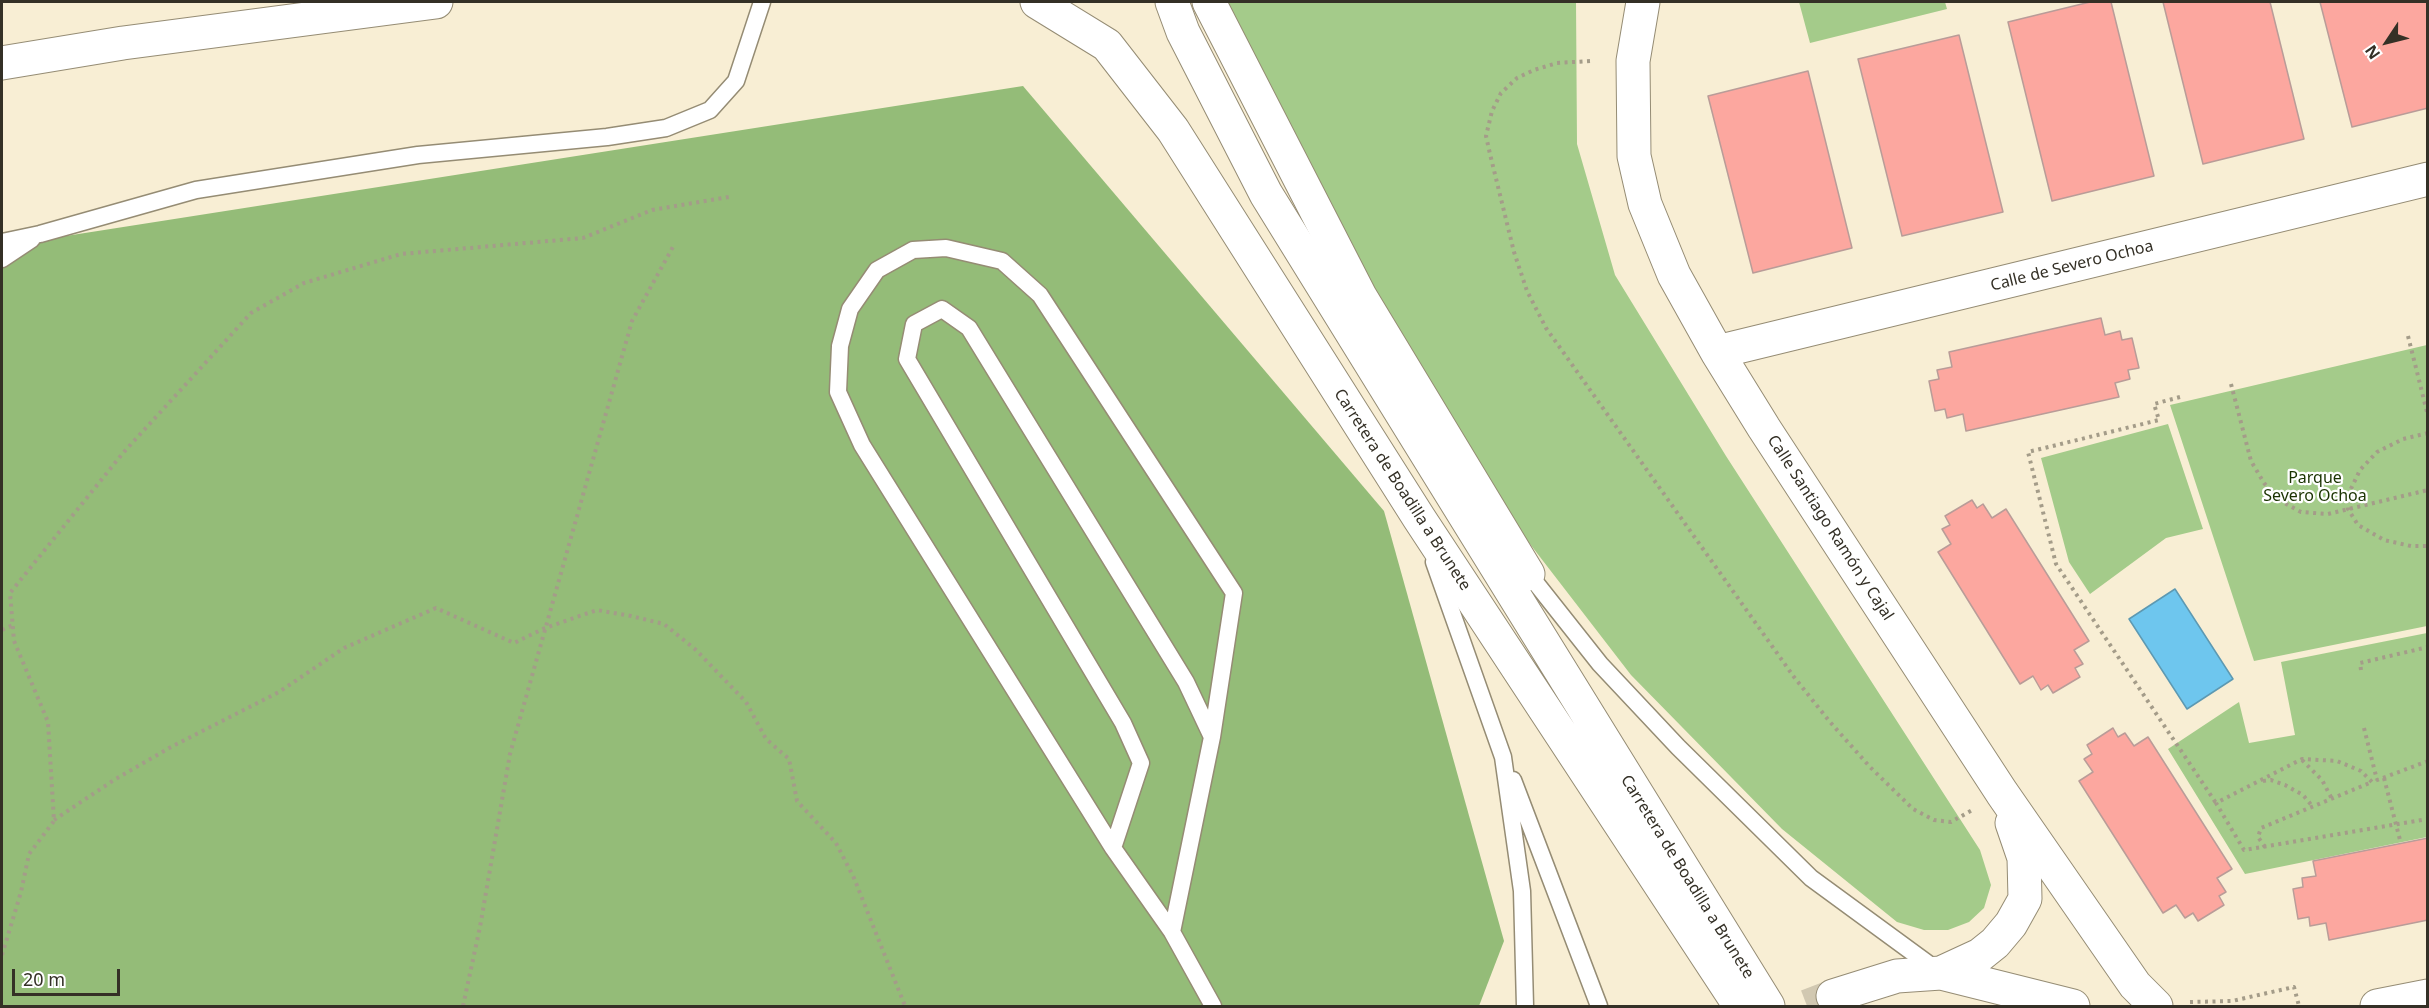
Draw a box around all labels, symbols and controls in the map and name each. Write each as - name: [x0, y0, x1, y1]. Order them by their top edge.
- north arrow: [2357, 12, 2417, 72]
- text: N: [2360, 41, 2385, 64]
- street label: Calle de Severo Ochoa: [1989, 236, 2155, 296]
- street label: Carretera de Boadilla a Brunete: [1330, 386, 1474, 594]
- street label: Calle Santiago Ramón y Cajal: [1763, 432, 1897, 624]
- park label: Parque Severo Ochoa: [2263, 468, 2367, 506]
- street label: Carretera de Boadilla a Brunete: [1616, 772, 1758, 982]
- scale bar: [15, 957, 123, 995]
- text: 20 m: [23, 967, 65, 991]

